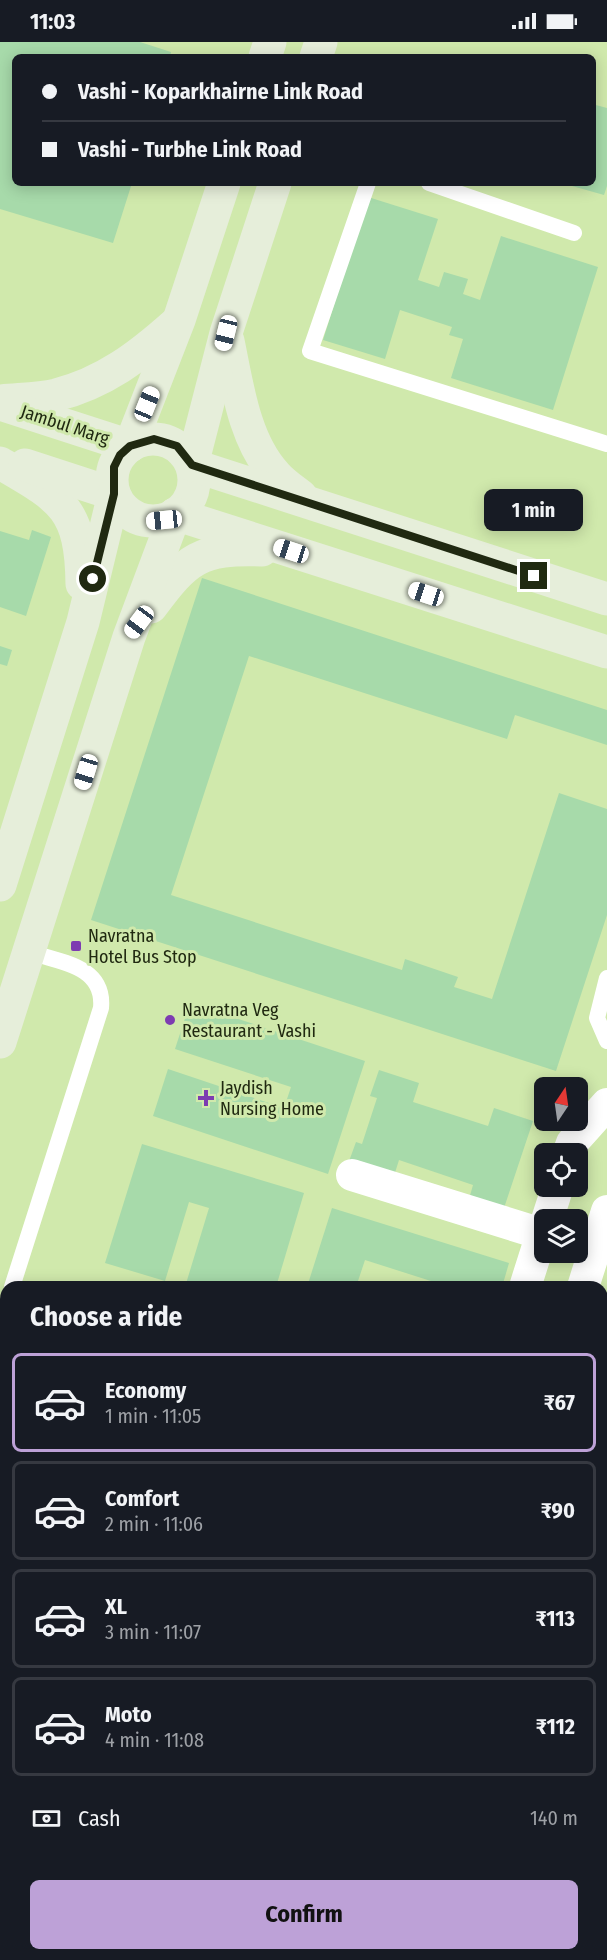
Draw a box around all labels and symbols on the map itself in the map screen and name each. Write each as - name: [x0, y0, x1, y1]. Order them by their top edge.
- car: [213, 313, 239, 353]
- car: [132, 384, 162, 424]
- street label: Jambul Marg: [18, 400, 112, 450]
- callout: 1 min: [484, 489, 584, 531]
- car: [145, 509, 183, 531]
- car: [271, 537, 311, 565]
- route end: [520, 562, 547, 589]
- route start: [79, 565, 106, 592]
- car: [406, 580, 446, 608]
- car: [121, 602, 157, 642]
- car: [72, 752, 100, 792]
- place label: Navratna Hotel Bus Stop: [88, 925, 197, 968]
- marker: Navratna Hotel Bus Stop: [69, 939, 83, 953]
- place label: Navratna Veg Restaurant - Vashi: [182, 999, 316, 1042]
- marker: Navratna Veg Restaurant - Vashi: [163, 1013, 177, 1027]
- place label: Jaydish Nursing Home: [220, 1077, 324, 1120]
- north arrow: [534, 1077, 588, 1131]
- marker: Jaydish Nursing Home: [197, 1089, 215, 1107]

